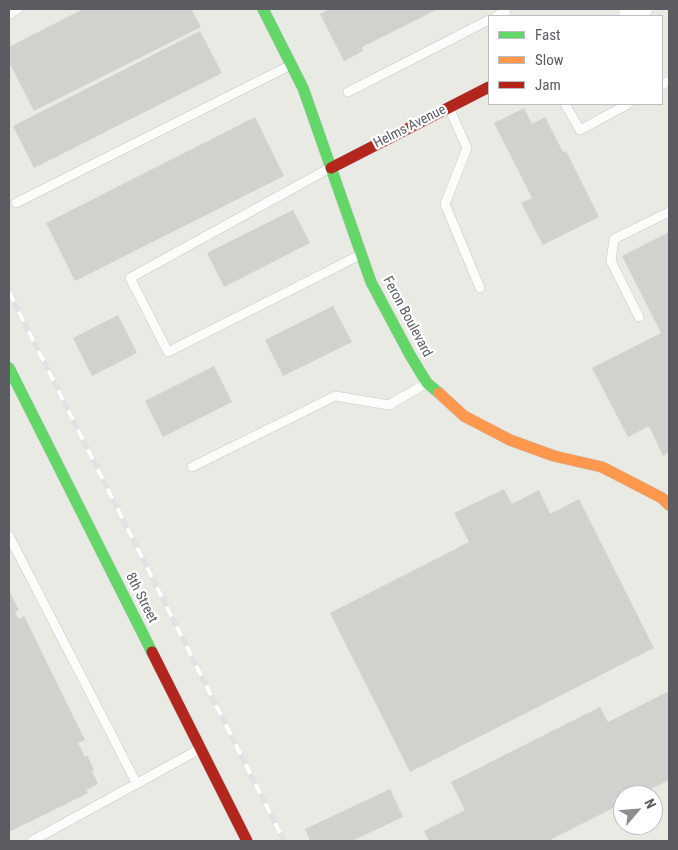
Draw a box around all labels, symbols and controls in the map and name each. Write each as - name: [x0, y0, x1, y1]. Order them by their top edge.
- legend: [488, 15, 663, 105]
- text: Fast: [535, 26, 560, 44]
- text: Slow: [535, 51, 564, 69]
- text: Jam: [535, 76, 561, 94]
- street label: Helms Avenue: [371, 102, 449, 152]
- street label: Feron Boulevard: [379, 274, 435, 360]
- street label: 8th Street: [121, 570, 161, 626]
- north arrow: [613, 785, 663, 835]
- text: N: [641, 796, 660, 811]

